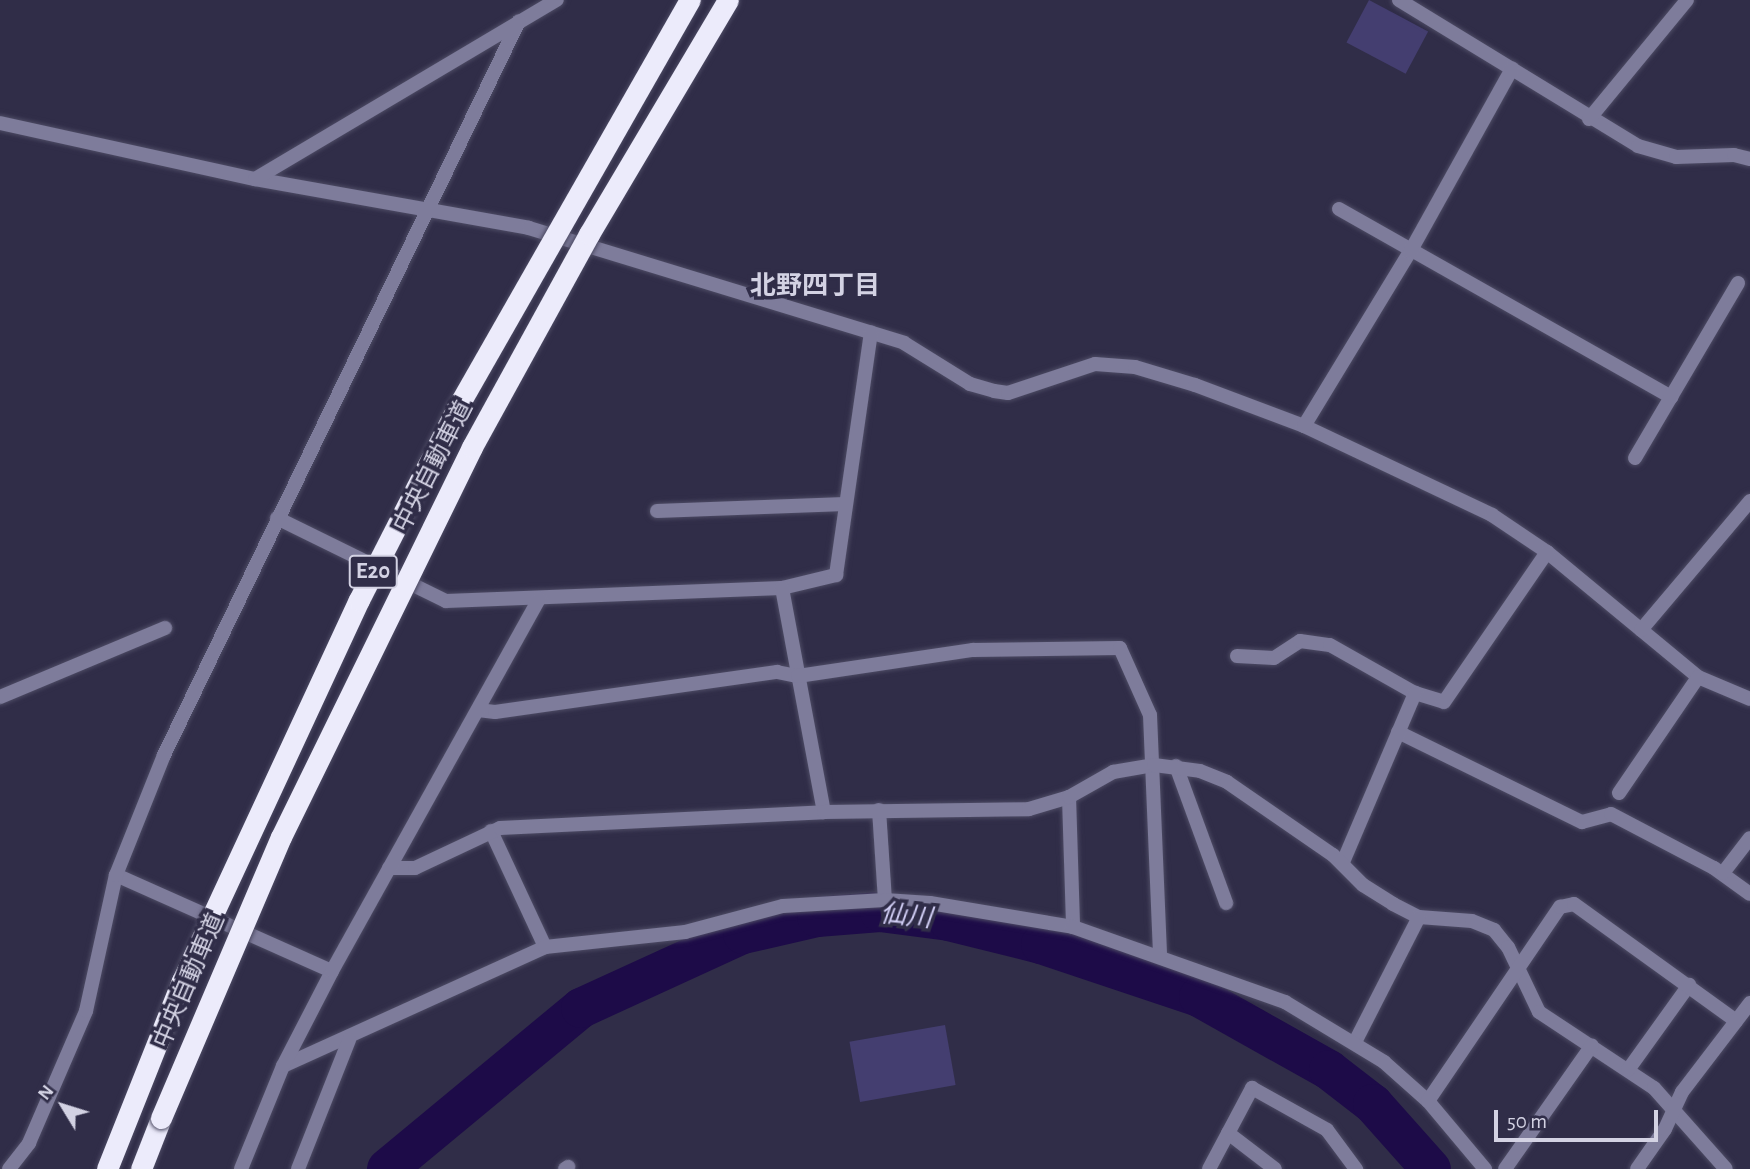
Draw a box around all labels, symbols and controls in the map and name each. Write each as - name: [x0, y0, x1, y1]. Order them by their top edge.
- district label: 北野四丁目: [750, 271, 880, 303]
- street label: 中央自動車道: [388, 396, 480, 538]
- road number: E20: [348, 552, 398, 592]
- water label: 仙川: [879, 899, 933, 935]
- street label: 中央自動車道: [149, 909, 231, 1053]
- north arrow: [28, 1071, 98, 1141]
- text: N: [35, 1082, 58, 1104]
- scale bar: [1498, 1096, 1662, 1140]
- text: 50 m: [1507, 1111, 1547, 1132]

